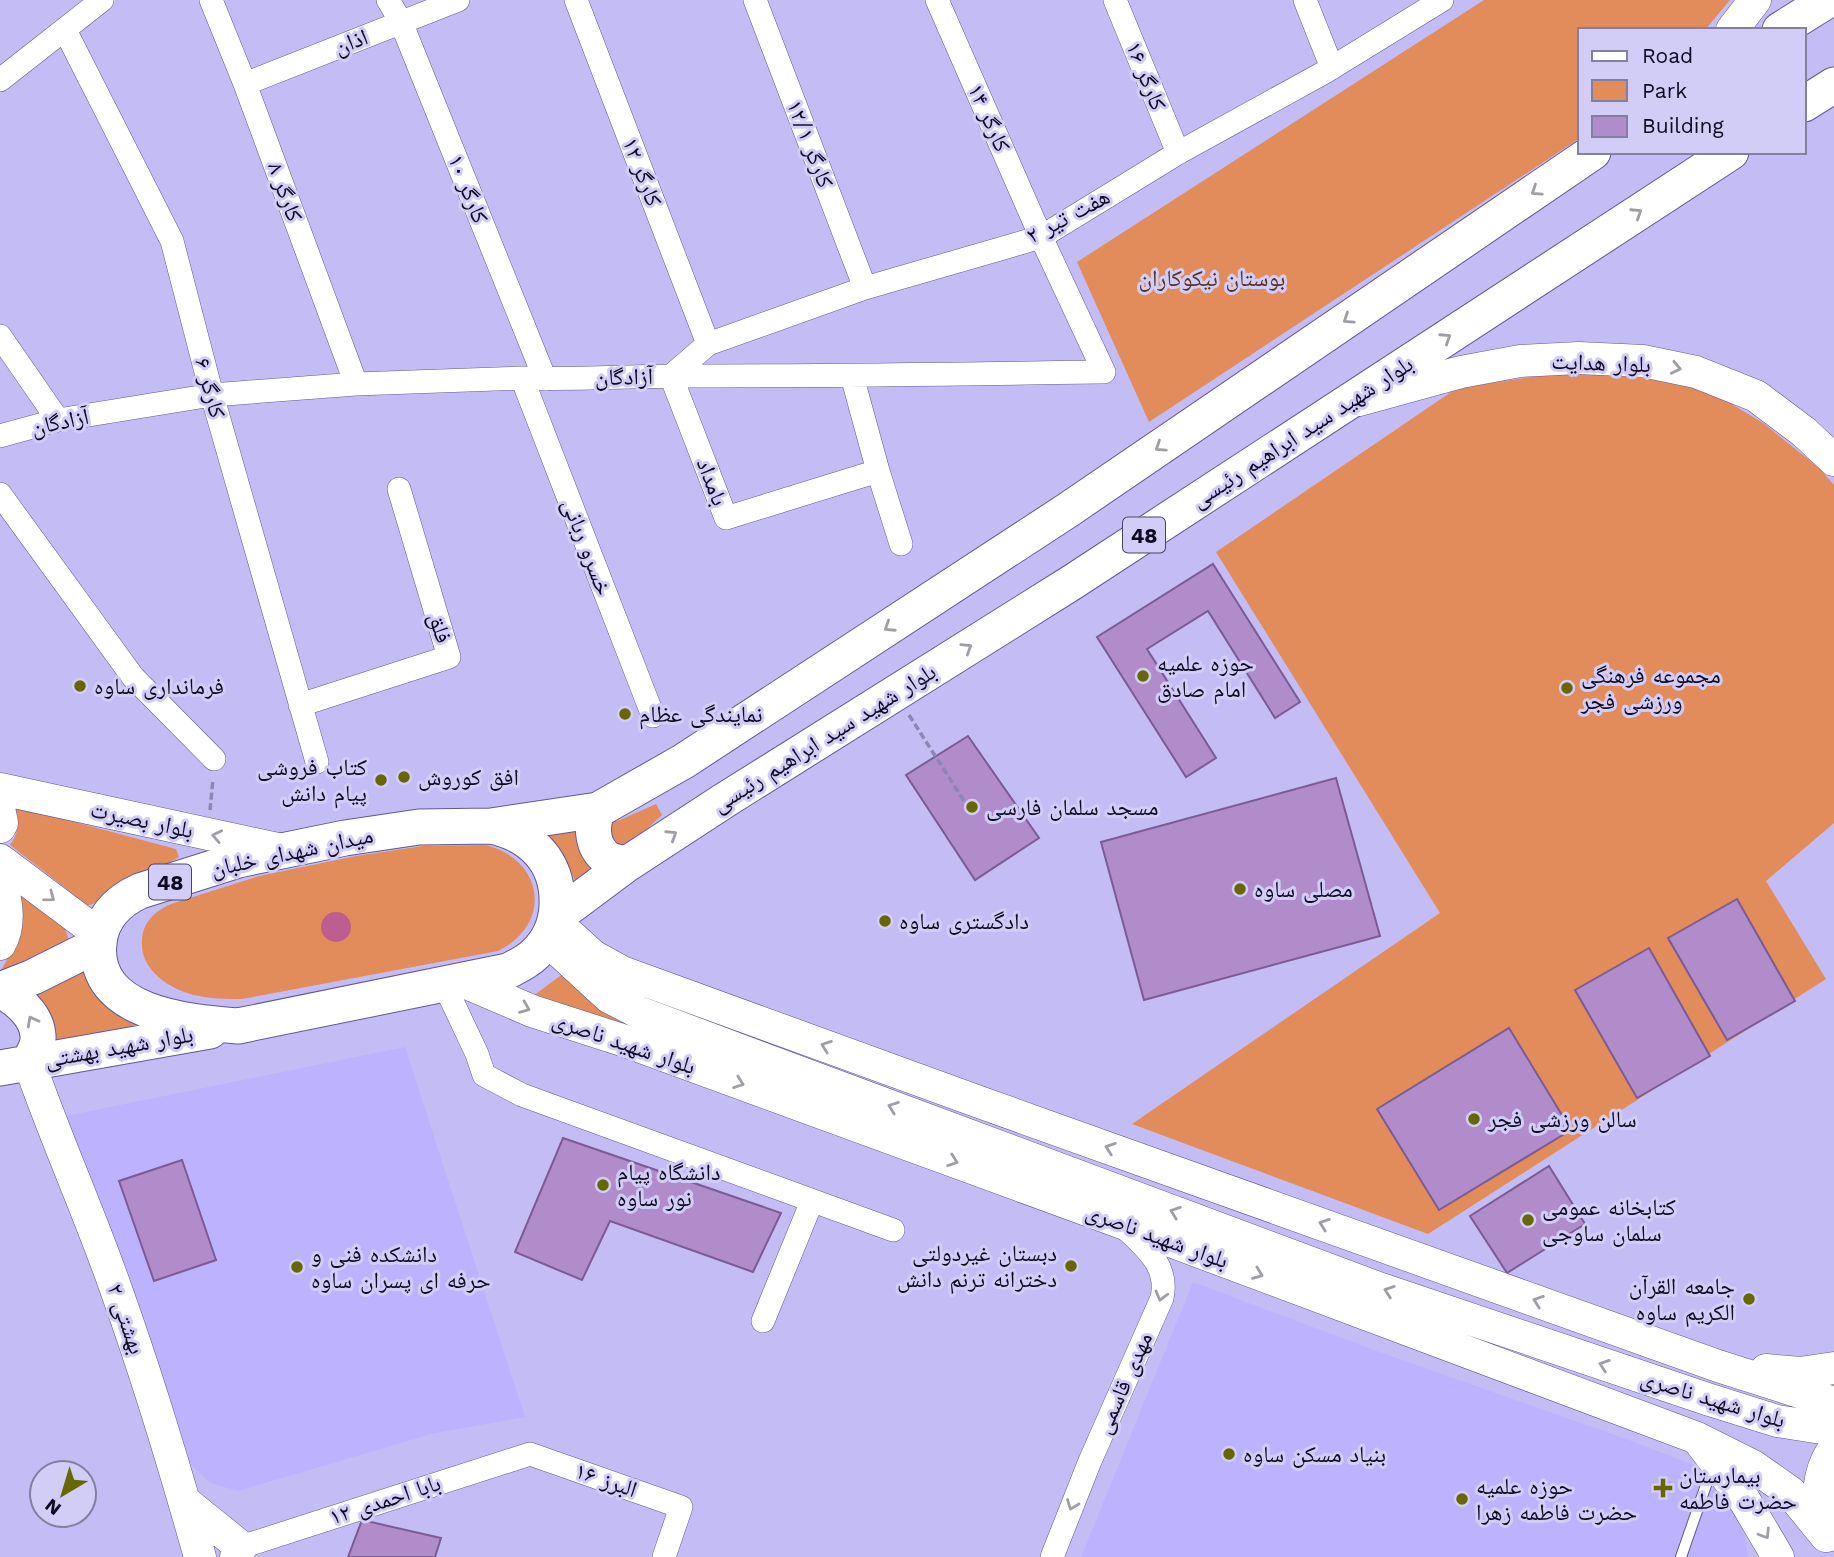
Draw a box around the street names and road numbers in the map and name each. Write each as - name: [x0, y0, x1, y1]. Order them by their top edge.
- street label: اذان: [330, 23, 372, 61]
- street label: کارگر ۱۶: [1120, 38, 1172, 115]
- street label: کارگر ۱۴: [962, 80, 1016, 157]
- street label: کارگر ۱۲/۱: [781, 96, 839, 192]
- street label: کارگر ۱۲: [617, 134, 668, 211]
- street label: کارگر ۱۰: [442, 151, 494, 228]
- street label: کارگر ۸: [262, 159, 308, 226]
- street label: هفت تیر ۲: [1022, 183, 1114, 249]
- street label: بلوار هدایت: [1551, 348, 1651, 378]
- street label: بلوار شهید سید ابراهیم رئیسی: [1186, 350, 1419, 516]
- street label: کارگر ۶: [189, 355, 231, 422]
- street label: آزادگان: [595, 363, 654, 391]
- street label: آزادگان: [29, 403, 92, 441]
- street label: بامداد: [691, 455, 733, 509]
- street label: خسرو ربانی: [556, 495, 618, 599]
- road number: 48: [1123, 518, 1165, 552]
- street label: فلق: [423, 610, 457, 646]
- street label: بلوار شهید سید ابراهیم رئیسی: [707, 658, 942, 820]
- street label: بلوار بصیرت: [88, 796, 196, 844]
- street label: میدان شهدای خلبان: [208, 822, 376, 882]
- road number: 48: [149, 864, 191, 900]
- street label: بلوار شهید ناصری: [549, 1006, 699, 1080]
- street label: بلوار شهید بهشتی: [43, 1021, 195, 1073]
- street label: بلوار شهید ناصری: [1082, 1198, 1232, 1274]
- street label: بهشتی ۲: [101, 1280, 151, 1358]
- street label: مهدی قاسمی: [1090, 1328, 1158, 1438]
- street label: بلوار شهید ناصری: [1638, 1364, 1788, 1434]
- street label: البرز ۱۶: [571, 1457, 641, 1503]
- street label: بابا احمدی ۱۲: [326, 1469, 444, 1531]

